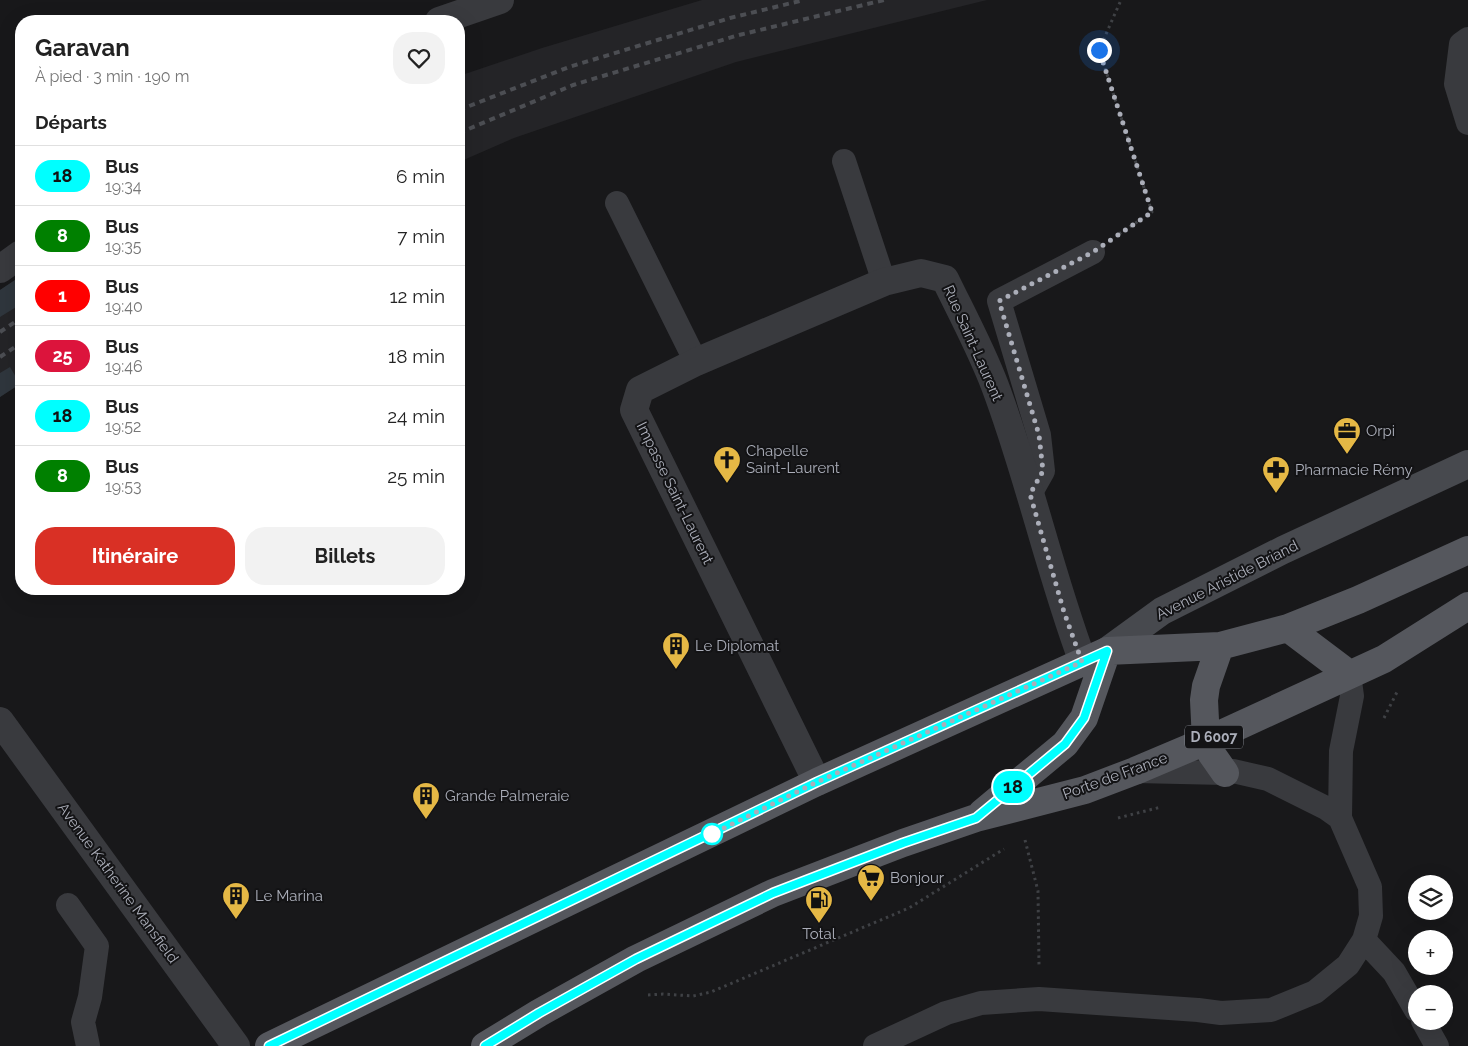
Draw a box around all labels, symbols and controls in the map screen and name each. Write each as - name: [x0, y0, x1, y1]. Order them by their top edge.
- button: heart: [393, 32, 445, 84]
- text: Garavan: [35, 33, 130, 62]
- your location: [1087, 38, 1112, 63]
- text: À pied · 3 min · 190 m: [35, 67, 189, 86]
- text: Départs: [35, 111, 107, 133]
- text: Bus: [105, 155, 139, 177]
- text: 18: [53, 165, 72, 186]
- text: 6 min: [396, 165, 445, 187]
- text: 19:34: [105, 177, 142, 196]
- text: Bus: [105, 215, 139, 237]
- text: 8: [57, 225, 68, 246]
- text: 7 min: [397, 225, 445, 247]
- text: 19:35: [105, 237, 142, 256]
- text: Bus: [105, 275, 139, 297]
- street label: Rue Saint-Laurent: [939, 282, 1007, 404]
- text: 1: [58, 285, 67, 306]
- text: 12 min: [389, 285, 445, 307]
- text: 19:40: [105, 297, 143, 316]
- text: Bus: [105, 335, 139, 357]
- text: 25: [52, 345, 73, 366]
- text: 18 min: [388, 345, 445, 367]
- text: 19:46: [105, 357, 143, 376]
- text: Bus: [105, 395, 139, 417]
- text: 18: [53, 405, 72, 426]
- text: 24 min: [387, 405, 445, 427]
- office icon: Orpi: [1332, 416, 1362, 455]
- text: 19:52: [105, 417, 141, 436]
- street label: Impasse Saint-Laurent: [633, 419, 717, 567]
- place label: Orpi: [1366, 422, 1395, 440]
- place label: Chapelle Saint-Laurent: [746, 442, 840, 477]
- church icon: Chapelle Saint-Laurent: [712, 445, 742, 484]
- text: Bus: [105, 455, 139, 477]
- pharmacy icon: Pharmacie Rémy: [1261, 455, 1291, 494]
- place label: Pharmacie Rémy: [1295, 461, 1413, 479]
- text: 8: [57, 465, 68, 486]
- text: 25 min: [387, 465, 445, 487]
- text: 19:53: [105, 477, 142, 496]
- button: Itinéraire: [35, 527, 235, 585]
- button: Billets: [245, 527, 445, 585]
- street label: Avenue Aristide Briand: [1153, 536, 1301, 624]
- building icon: Le Diplomat: [661, 631, 691, 670]
- place label: Le Diplomat: [695, 637, 779, 655]
- road number: D 6007: [1185, 726, 1243, 749]
- street label: Porte de France: [1060, 749, 1170, 803]
- line badge: 18: [990, 771, 1036, 803]
- text: 18: [1003, 776, 1023, 797]
- building icon: Grande Palmeraie: [411, 781, 441, 820]
- place label: Grande Palmeraie: [445, 787, 570, 805]
- street label: Avenue Katherine Mansfield: [54, 799, 182, 967]
- unlabelled marker: [701, 823, 723, 845]
- supermarket icon: Bonjour: [856, 863, 886, 902]
- place label: Bonjour: [890, 869, 945, 887]
- map controls: [1408, 875, 1453, 1030]
- button: layers: [1408, 875, 1453, 920]
- building icon: Le Marina: [221, 881, 251, 920]
- fuel station icon: Total: [804, 885, 834, 924]
- place label: Le Marina: [255, 887, 323, 905]
- place label: Total: [802, 925, 837, 943]
- button: +: [1408, 930, 1453, 975]
- button: −: [1408, 985, 1453, 1030]

